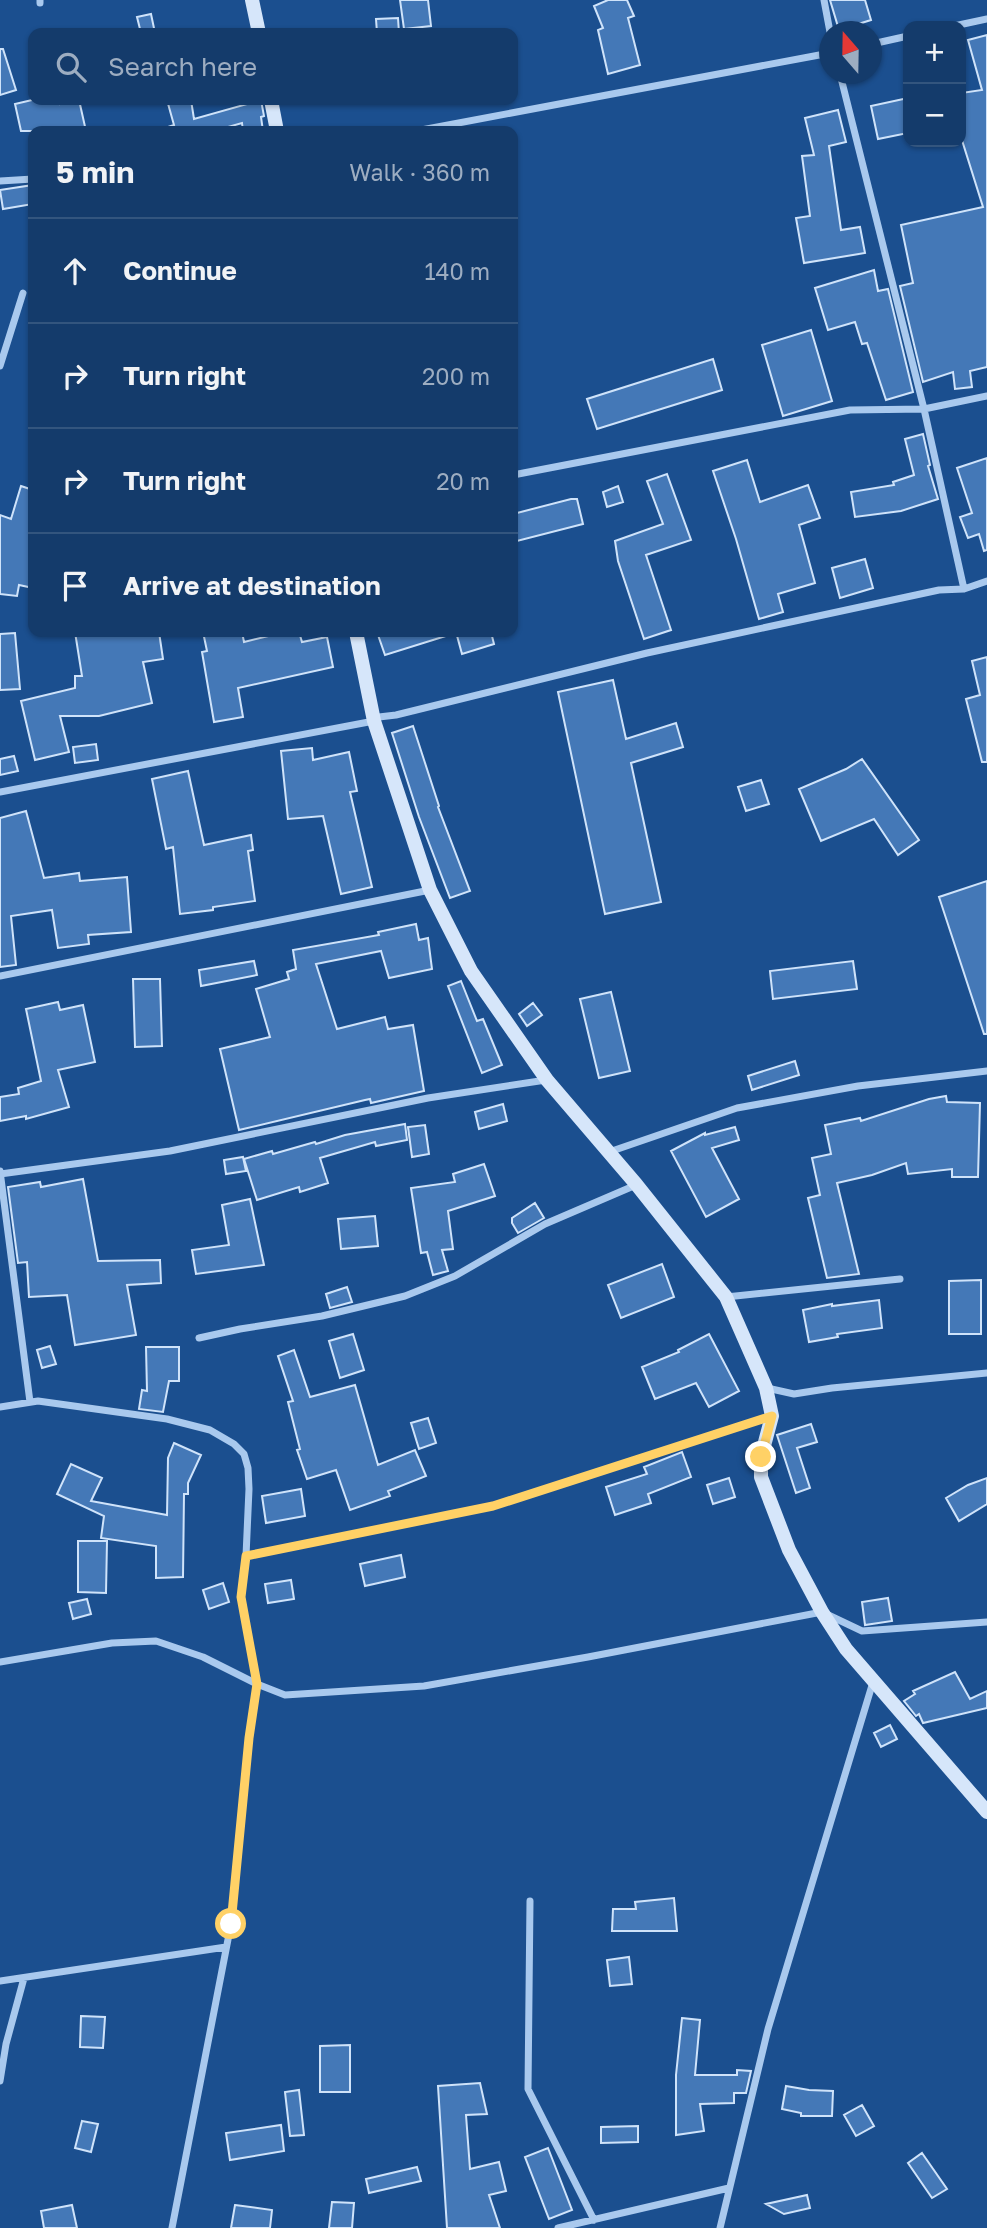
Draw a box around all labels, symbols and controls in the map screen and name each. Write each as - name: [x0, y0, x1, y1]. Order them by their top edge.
- north arrow: [819, 21, 882, 84]
- map controls: [903, 21, 966, 147]
- button: +: [903, 21, 966, 84]
- search box: [28, 28, 518, 105]
- icon: search: [52, 48, 90, 86]
- text: Search here: [108, 51, 257, 82]
- button: −: [903, 84, 966, 147]
- text: 5 min: [56, 154, 134, 190]
- text: Walk · 360 m: [349, 158, 490, 186]
- icon: ahead: [56, 252, 94, 290]
- text: Continue: [123, 255, 237, 286]
- text: 140 m: [424, 257, 490, 285]
- icon: right: [56, 357, 94, 395]
- text: Turn right: [123, 360, 246, 391]
- text: 200 m: [422, 362, 490, 390]
- icon: right: [56, 462, 94, 500]
- text: Turn right: [123, 465, 246, 496]
- text: 20 m: [436, 467, 490, 495]
- icon: arrive: [56, 567, 94, 605]
- text: Arrive at destination: [123, 570, 381, 601]
- route end: [745, 1441, 776, 1472]
- route start: [215, 1908, 246, 1939]

